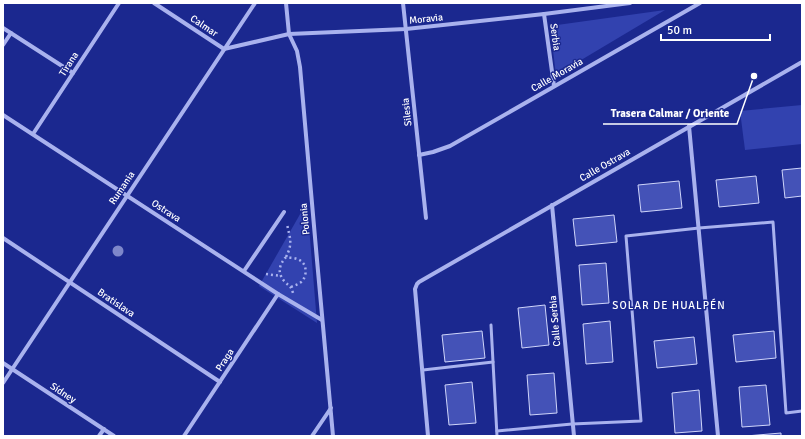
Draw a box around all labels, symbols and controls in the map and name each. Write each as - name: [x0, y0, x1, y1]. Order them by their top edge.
- street label: Moravia: [408, 11, 444, 27]
- street label: Calmar: [188, 12, 220, 40]
- scale bar: [661, 16, 770, 42]
- street label: Serbia: [547, 23, 563, 51]
- text: 50 m: [667, 23, 692, 38]
- street label: Tirana: [57, 49, 81, 79]
- street label: Calle Moravia: [529, 55, 585, 95]
- street label: Silesia: [400, 97, 414, 127]
- callout: Trasera Calmar / Oriente: [603, 101, 737, 124]
- text: Trasera Calmar / Oriente: [611, 107, 730, 120]
- street label: Calle Ostrava: [578, 146, 632, 184]
- street label: Rumania: [107, 169, 137, 207]
- street label: Ostrava: [149, 197, 183, 225]
- street label: Polonia: [298, 203, 312, 235]
- street label: Bratislava: [95, 286, 137, 320]
- street label: Calle Serbia: [547, 295, 563, 347]
- district label: SOLAR DE HUALPÉN: [612, 298, 726, 312]
- street label: Praga: [213, 346, 237, 374]
- street label: Sídney: [48, 380, 79, 406]

